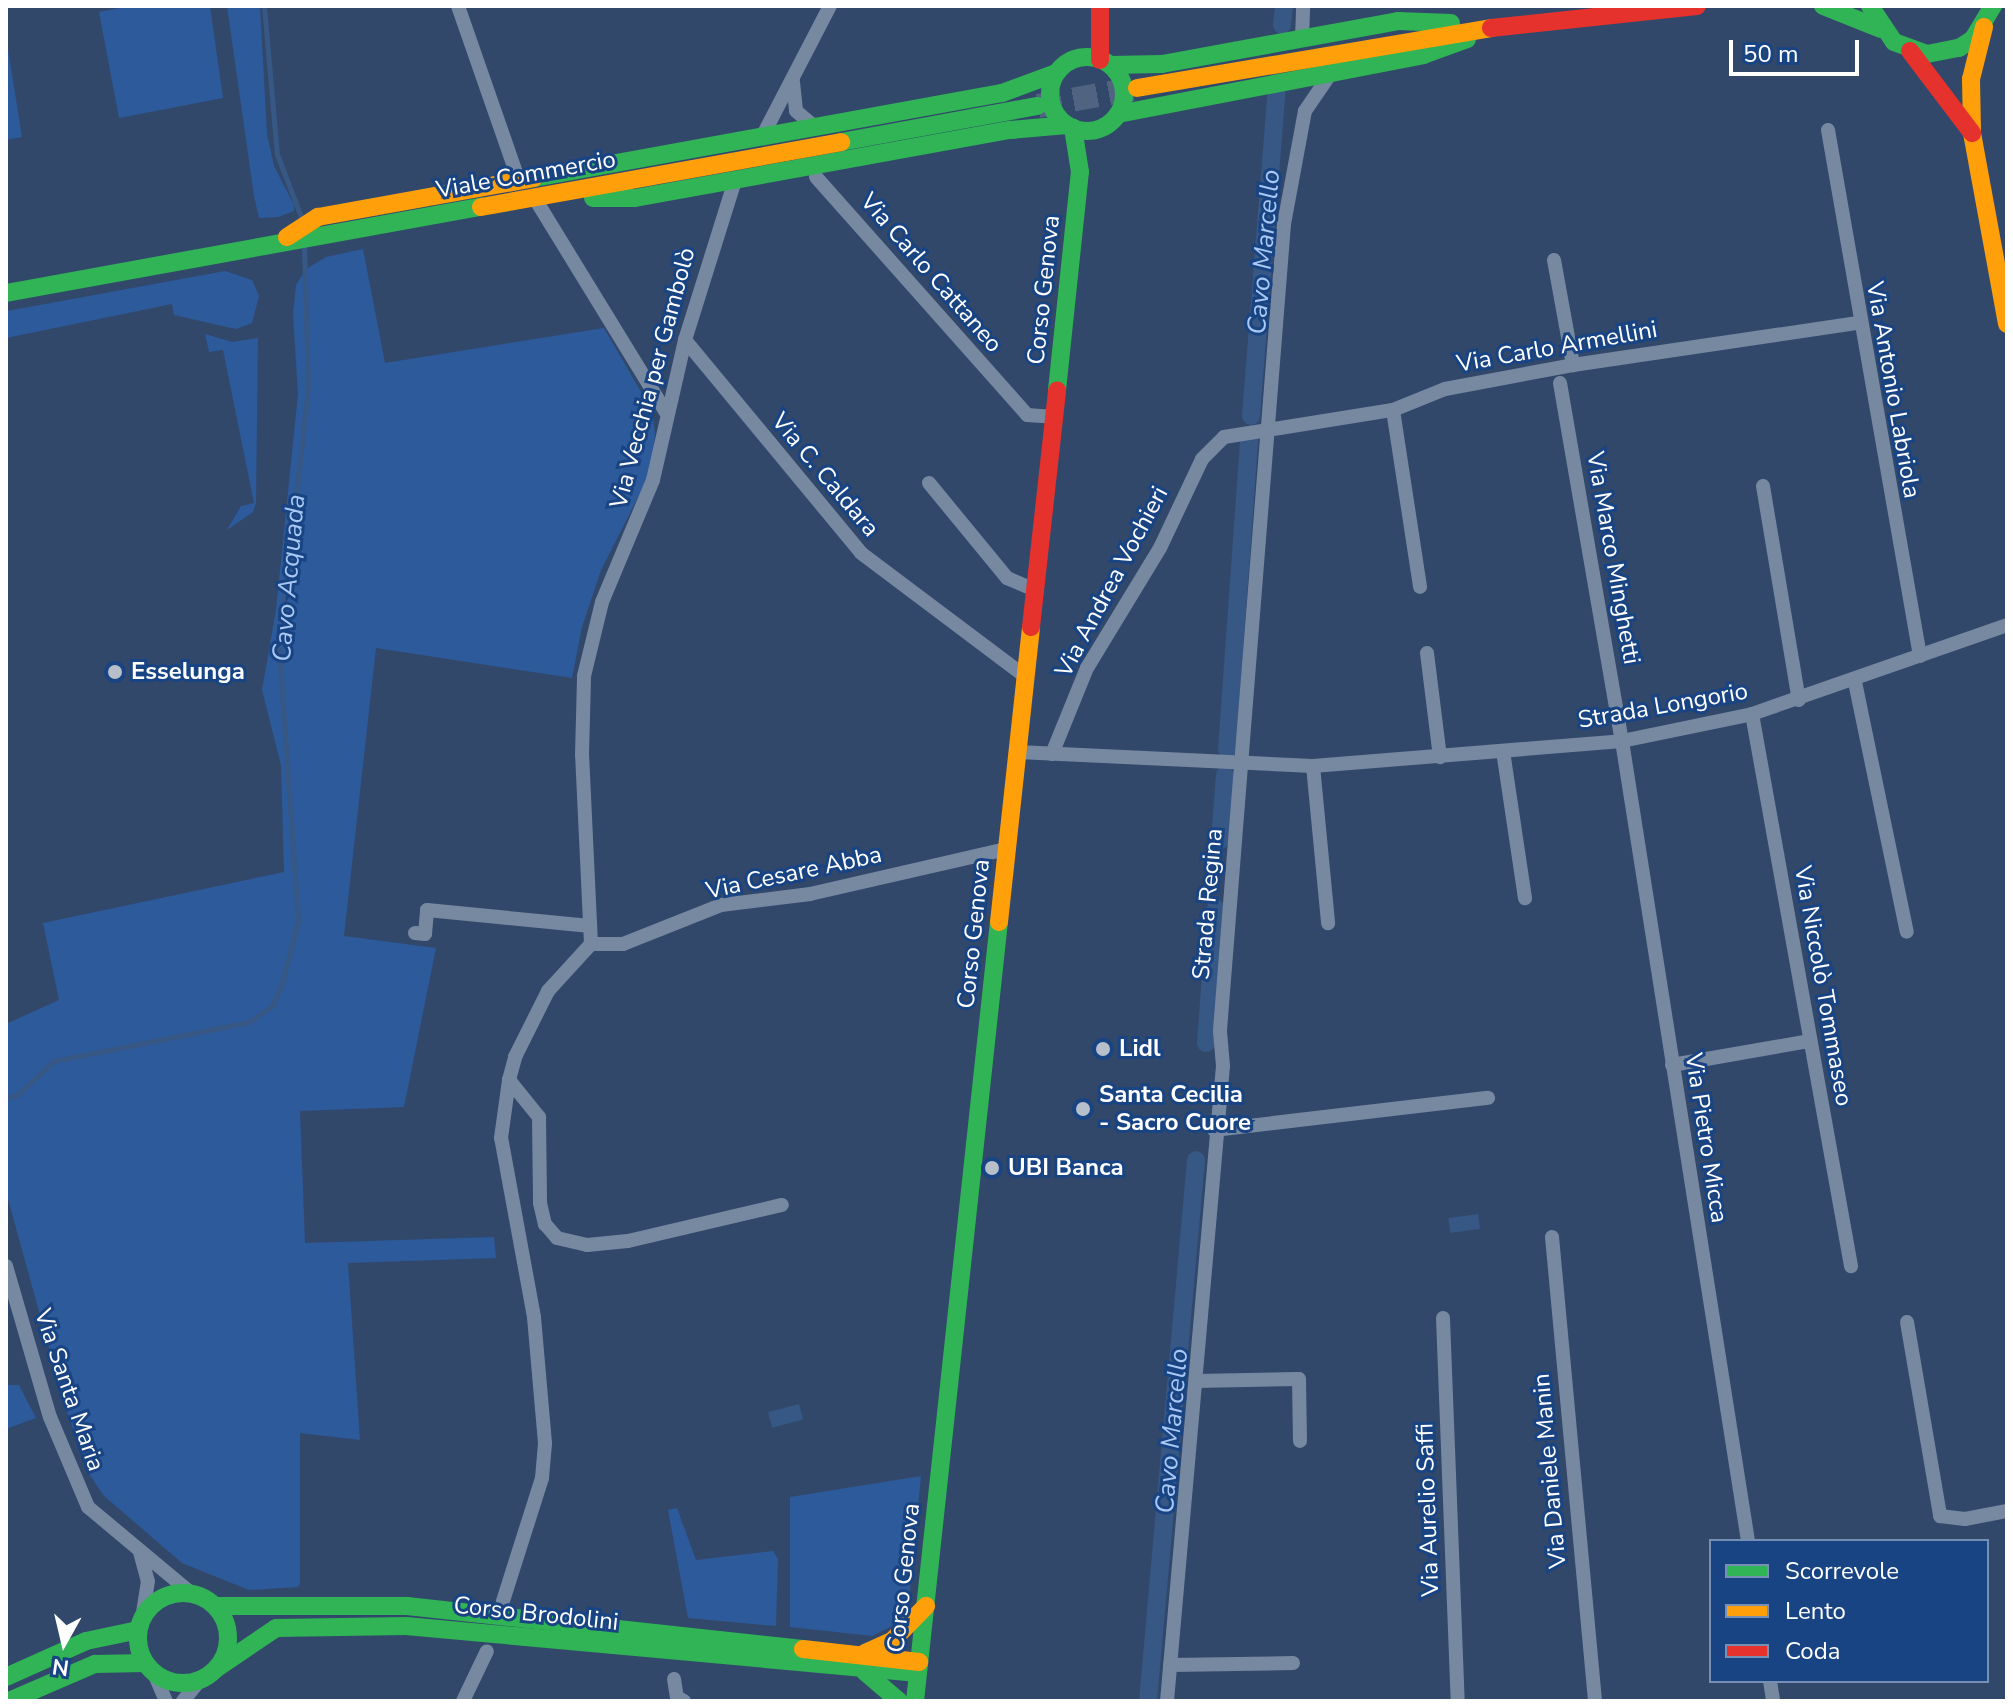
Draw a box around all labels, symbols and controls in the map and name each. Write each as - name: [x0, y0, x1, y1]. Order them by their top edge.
- scale bar: [1733, 24, 1863, 74]
- text: 50 m: [1743, 38, 1799, 70]
- street label: Viale Commercio: [434, 145, 618, 205]
- water label: Cavo Marcello: [1241, 168, 1287, 336]
- street label: Via Carlo Cattaneo: [854, 187, 1008, 359]
- street label: Corso Genova: [1022, 214, 1066, 366]
- street label: Via Vecchia per Gambolò: [604, 244, 702, 512]
- street label: Via Antonio Labriola: [1860, 279, 1926, 501]
- street label: Via Carlo Armellini: [1455, 315, 1659, 379]
- street label: Via C. Caldara: [765, 407, 885, 543]
- street label: Via Marco Minghetti: [1580, 449, 1646, 667]
- street label: Via Andrea Vochieri: [1050, 482, 1174, 682]
- water label: Cavo Acquada: [266, 493, 312, 663]
- place label: Esselunga: [131, 658, 245, 686]
- marker: Esselunga: [106, 663, 124, 681]
- street label: Strada Longorio: [1576, 677, 1750, 735]
- street label: Strada Regina: [1187, 827, 1229, 981]
- street label: Via Cesare Abba: [704, 840, 884, 906]
- street label: Corso Genova: [952, 858, 996, 1010]
- street label: Via Niccolò Tommaseo: [1788, 864, 1858, 1108]
- place label: Lidl: [1119, 1035, 1161, 1063]
- marker: Lidl: [1094, 1040, 1112, 1058]
- street label: Via Pietro Micca: [1678, 1051, 1734, 1225]
- place label: Santa Cecilia - Sacro Cuore: [1099, 1081, 1251, 1137]
- marker: Santa Cecilia - Sacro Cuore: [1074, 1100, 1092, 1118]
- place label: UBI Banca: [1008, 1154, 1124, 1182]
- marker: UBI Banca: [983, 1159, 1001, 1177]
- street label: Via Santa Maria: [28, 1305, 110, 1475]
- water label: Cavo Marcello: [1149, 1347, 1195, 1515]
- street label: Via Daniele Manin: [1527, 1372, 1573, 1570]
- street label: Via Aurelio Saffi: [1411, 1423, 1445, 1597]
- street label: Corso Genova: [882, 1502, 926, 1654]
- legend: [1709, 1539, 1989, 1683]
- text: Scorrevole: [1785, 1555, 1899, 1587]
- street label: Corso Brodolini: [452, 1591, 620, 1637]
- text: Lento: [1785, 1595, 1846, 1627]
- north arrow: [24, 1603, 104, 1683]
- text: Coda: [1785, 1635, 1840, 1667]
- text: N: [50, 1651, 71, 1683]

